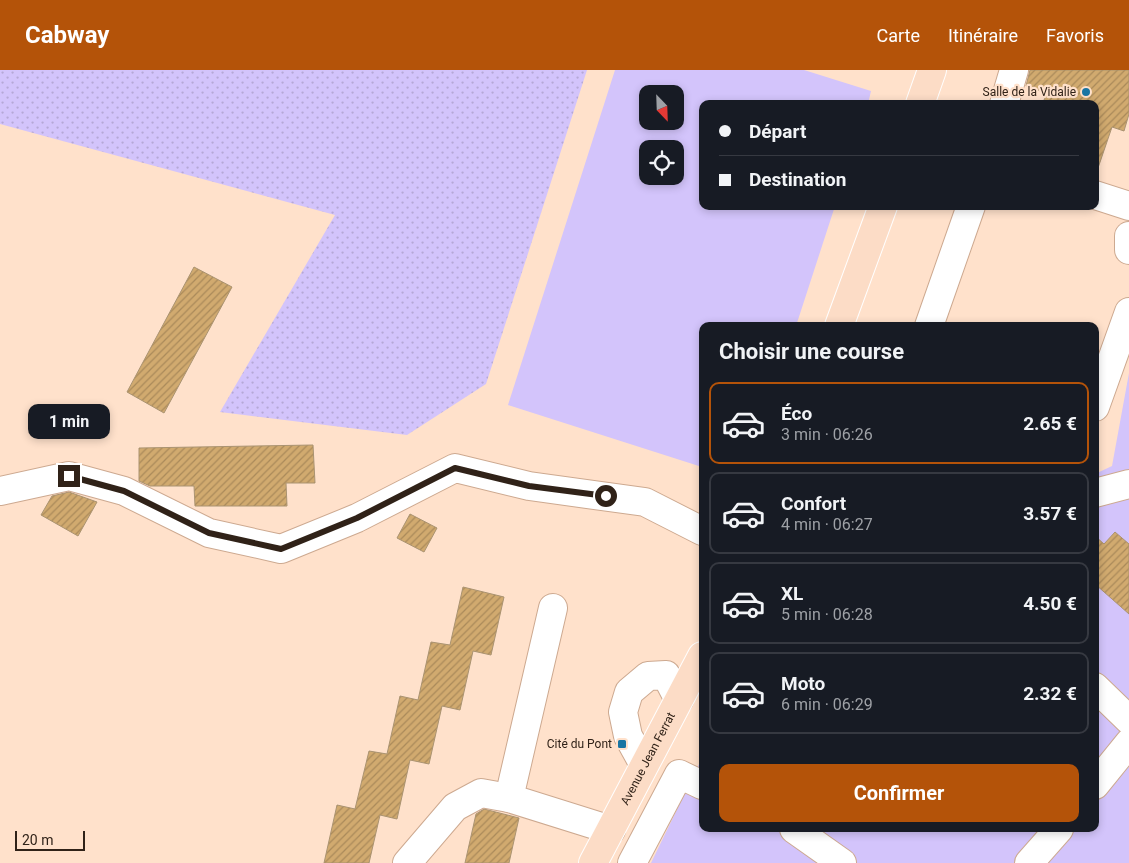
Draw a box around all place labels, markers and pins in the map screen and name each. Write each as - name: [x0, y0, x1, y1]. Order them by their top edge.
- place label: Salle de la Vidalie: [983, 85, 1076, 99]
- marker: Salle de la Vidalie: [1080, 86, 1092, 98]
- place label: Cité du Pont: [547, 737, 612, 751]
- marker: Cité du Pont: [616, 738, 628, 750]

